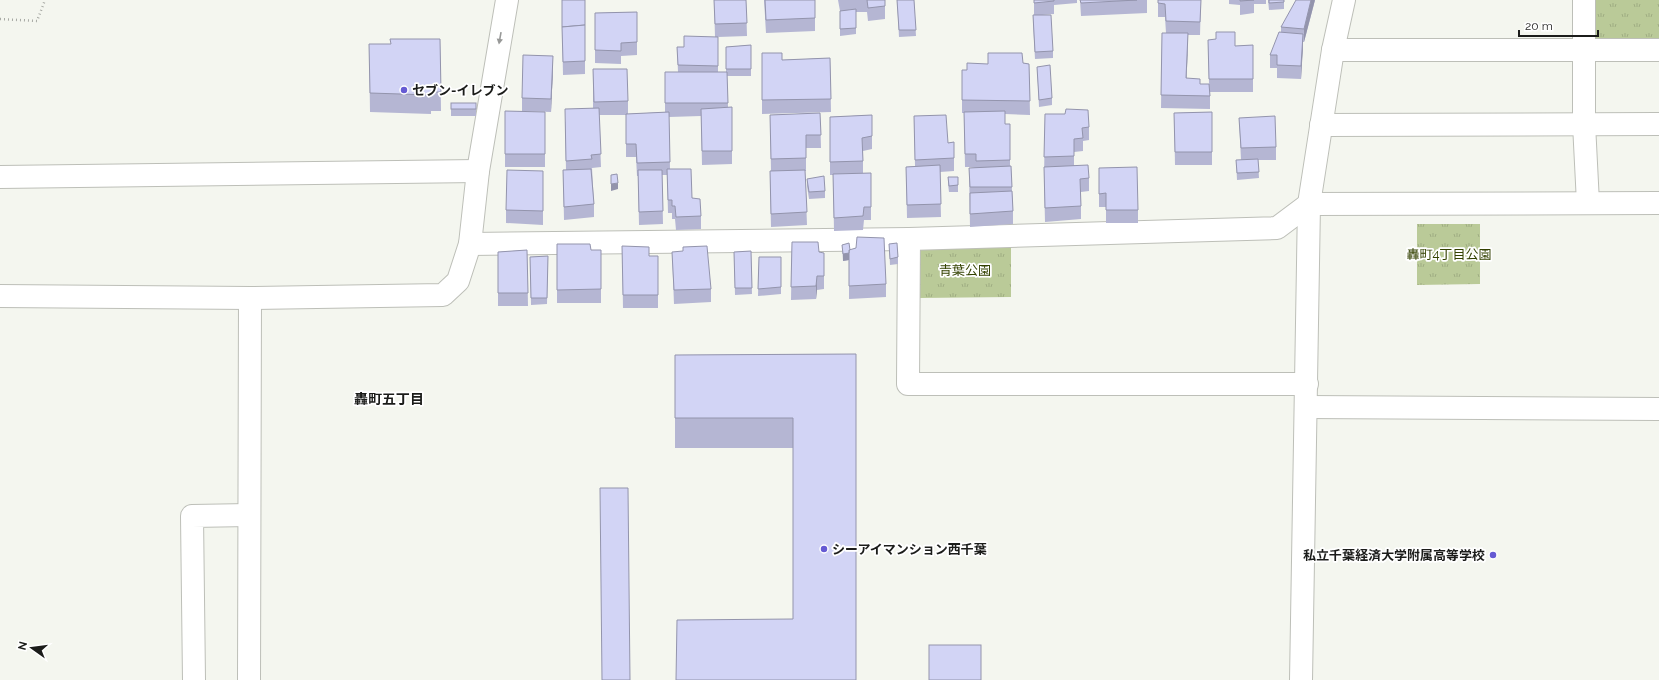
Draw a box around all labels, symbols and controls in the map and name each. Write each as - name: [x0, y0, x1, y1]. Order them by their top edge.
- scale bar: [1519, 12, 1598, 38]
- text: 20 m: [1525, 19, 1553, 33]
- one-way arrow: [497, 32, 503, 45]
- place label: セブン-イレブン: [412, 83, 508, 98]
- marker: セブン-イレブン: [399, 85, 409, 95]
- park label: 轟町4丁目公園: [1406, 247, 1492, 262]
- park label: 青葉公園: [939, 263, 991, 278]
- district label: 轟町五丁目: [354, 391, 424, 407]
- place label: シーアイマンション西千葉: [832, 542, 987, 557]
- marker: シーアイマンション西千葉: [819, 544, 829, 554]
- place label: 私立千葉経済大学附属高等学校: [1303, 548, 1485, 563]
- marker: 私立千葉経済大学附属高等学校: [1488, 550, 1498, 560]
- north arrow: [12, 628, 52, 668]
- text: N: [15, 640, 30, 651]

